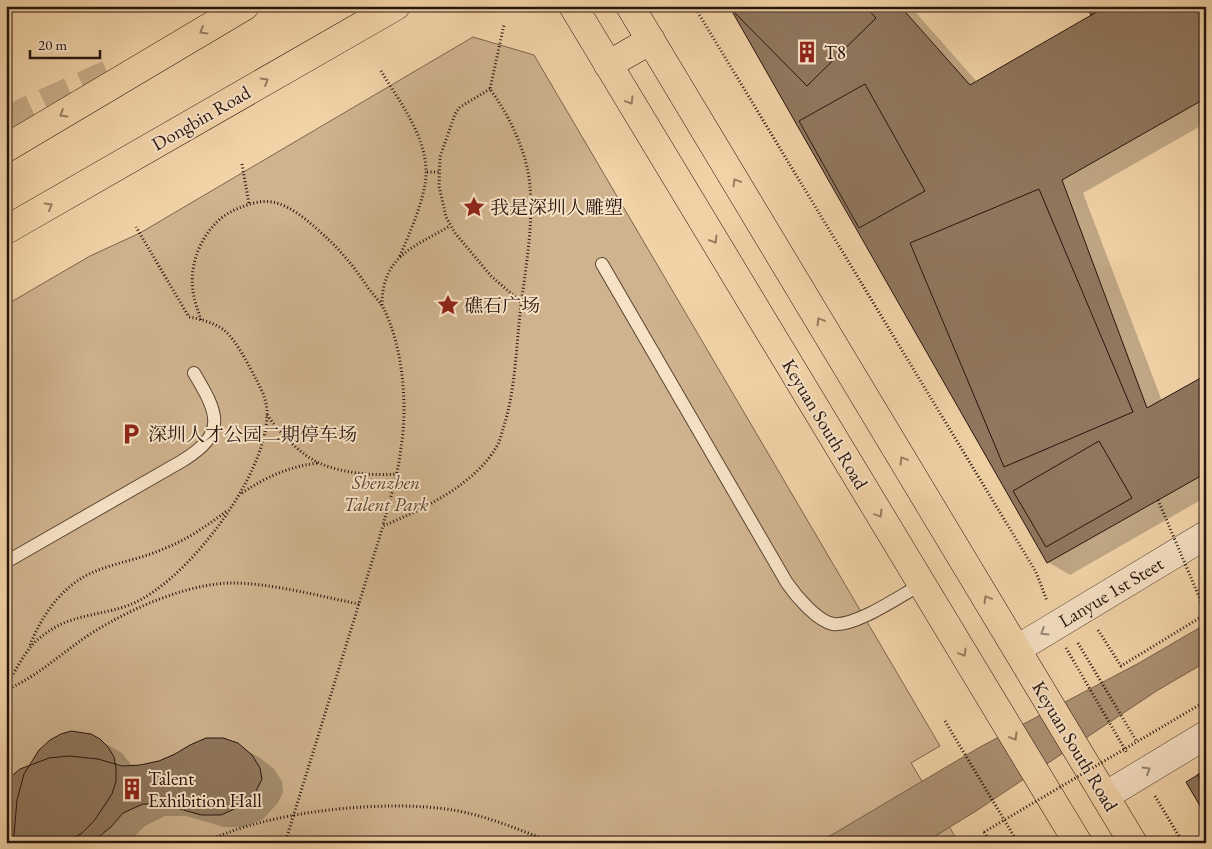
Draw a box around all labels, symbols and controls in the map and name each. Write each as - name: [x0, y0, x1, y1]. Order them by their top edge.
- one-way arrow: [200, 25, 209, 35]
- scale bar: [30, 28, 100, 60]
- text: 20 m: [38, 35, 67, 54]
- building icon: T8: [794, 39, 820, 65]
- place label: T8: [824, 40, 846, 65]
- one-way arrow: [260, 78, 269, 88]
- street label: Dongbin Road: [147, 79, 255, 156]
- one-way arrow: [624, 96, 634, 105]
- one-way arrow: [60, 108, 69, 118]
- one-way arrow: [732, 178, 742, 187]
- place icon: 我是深圳人雕塑: [461, 194, 487, 220]
- place label: 我是深圳人雕塑: [490, 195, 623, 220]
- one-way arrow: [43, 202, 52, 212]
- one-way arrow: [708, 235, 718, 244]
- place icon: 礁石广场: [435, 292, 461, 318]
- place label: 礁石广场: [464, 293, 540, 318]
- one-way arrow: [816, 317, 826, 326]
- street label: Keyuan South Road: [776, 354, 874, 494]
- parking icon: 深圳人才公园二期停车场: [118, 421, 144, 447]
- place label: 深圳人才公园二期停车场: [148, 422, 357, 447]
- one-way arrow: [900, 457, 910, 466]
- park label: Shenzhen Talent Park: [343, 470, 429, 517]
- one-way arrow: [873, 509, 883, 518]
- street label: Lanyue 1st Steet: [1054, 551, 1168, 633]
- one-way arrow: [984, 596, 993, 605]
- one-way arrow: [1040, 626, 1049, 635]
- one-way arrow: [957, 648, 967, 657]
- street label: Keyuan South Road: [1026, 676, 1124, 816]
- one-way arrow: [1007, 731, 1017, 740]
- place label: Talent Exhibition Hall: [148, 766, 262, 813]
- one-way arrow: [1141, 767, 1150, 777]
- building icon: Talent Exhibition Hall: [119, 776, 145, 802]

